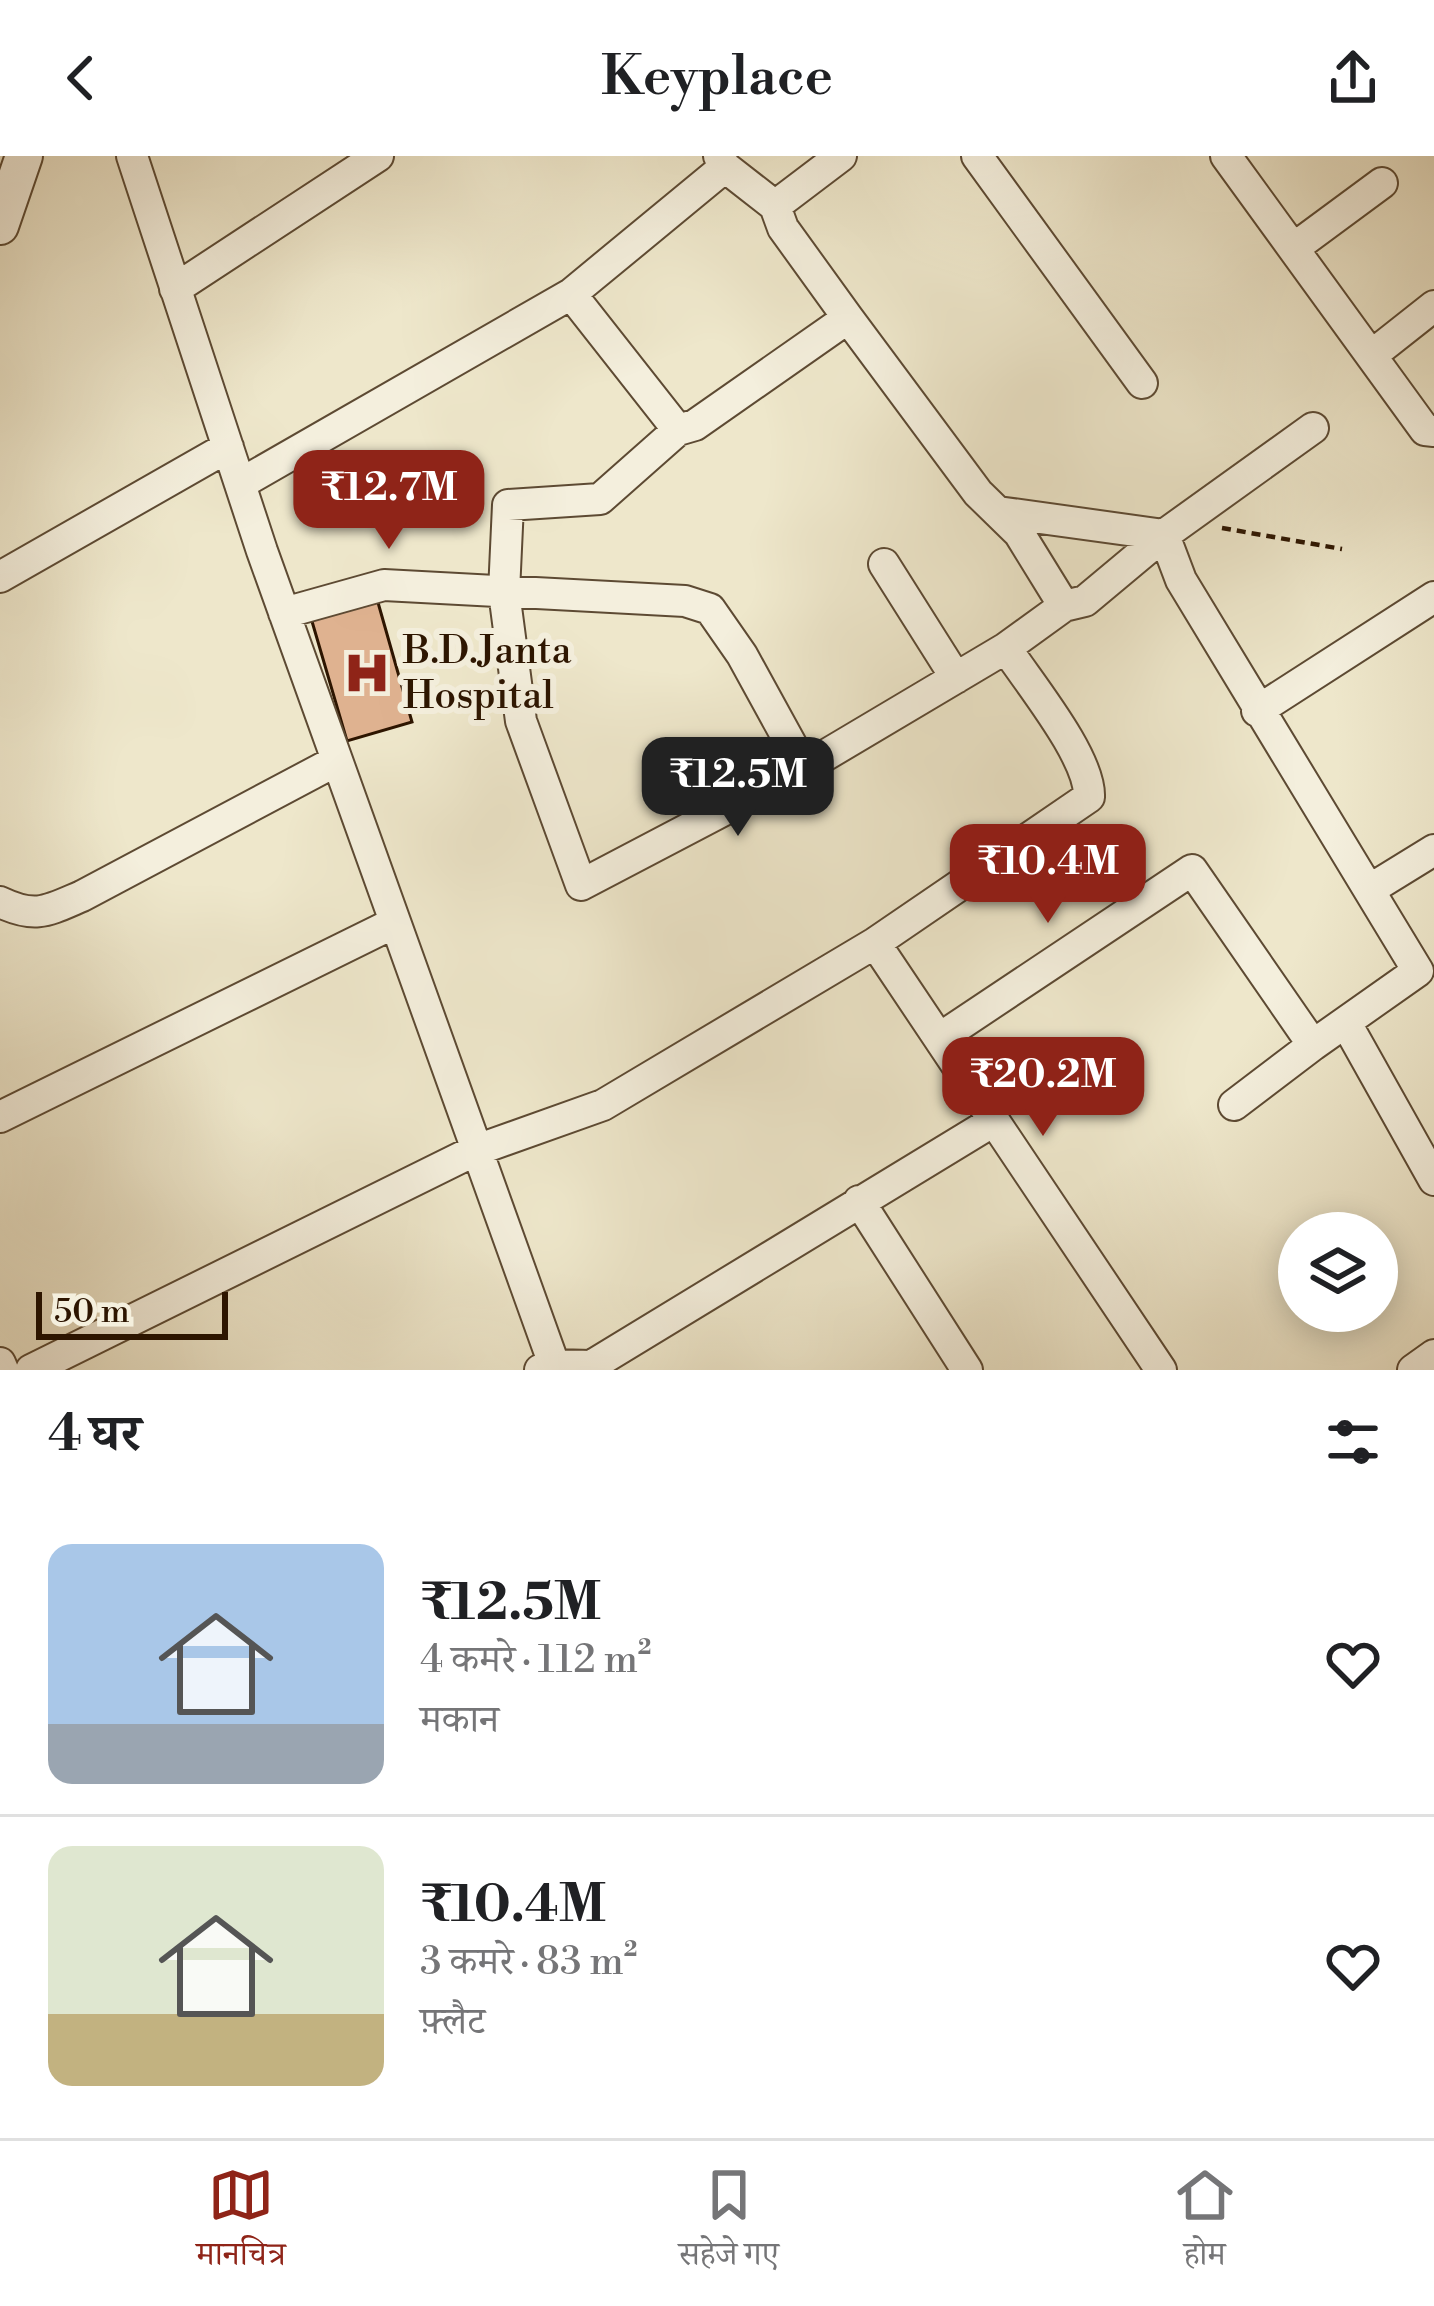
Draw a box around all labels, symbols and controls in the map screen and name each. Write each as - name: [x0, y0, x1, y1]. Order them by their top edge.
- text: Keyplace: [601, 44, 833, 112]
- icon: back: [48, 45, 114, 111]
- icon: share: [1320, 45, 1386, 111]
- pin: ₹12.7M: [291, 450, 487, 552]
- text: ₹12.7M: [320, 464, 458, 513]
- place label: B.D.Janta Hospital: [402, 627, 572, 721]
- hospital icon: B.D.Janta Hospital: [342, 648, 392, 698]
- pin: ₹12.5M: [640, 737, 836, 839]
- text: ₹12.5M: [669, 751, 807, 800]
- pin: ₹10.4M: [950, 824, 1146, 926]
- text: ₹10.4M: [977, 838, 1119, 887]
- pin: ₹20.2M: [945, 1037, 1141, 1139]
- text: ₹20.2M: [969, 1051, 1117, 1100]
- map controls: [1278, 1212, 1398, 1332]
- button: layers: [1278, 1212, 1398, 1332]
- scale bar: [36, 1286, 228, 1339]
- text: 50 m: [54, 1292, 130, 1333]
- text: 4 घर: [48, 1403, 141, 1467]
- icon: filters: [1320, 1409, 1386, 1475]
- text: ₹12.5M: [420, 1572, 601, 1636]
- icon: home: [144, 1592, 288, 1736]
- icon: heart: [1320, 1631, 1386, 1697]
- text: 4 कमरे · 112 m²: [420, 1636, 652, 1685]
- text: मकान: [420, 1696, 499, 1745]
- text: ₹10.4M: [420, 1874, 606, 1938]
- icon: home: [144, 1894, 288, 2038]
- icon: heart: [1320, 1933, 1386, 1999]
- text: 3 कमरे · 83 m²: [420, 1938, 637, 1987]
- text: फ़्लैट: [420, 1998, 485, 2047]
- tab: मानचित्र: [196, 2162, 286, 2286]
- tab: सहेजे गए: [678, 2162, 779, 2286]
- tab: होम: [1172, 2162, 1238, 2286]

